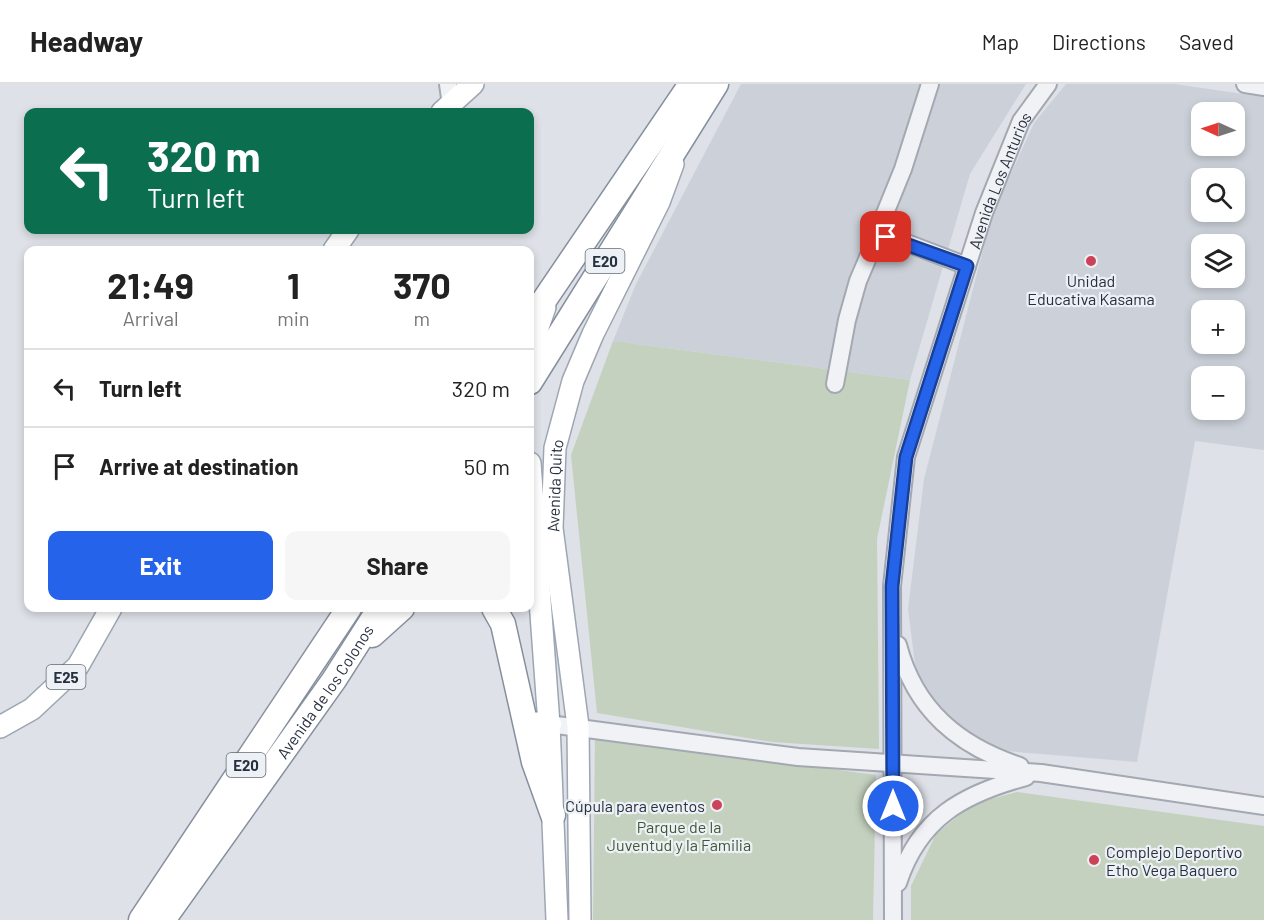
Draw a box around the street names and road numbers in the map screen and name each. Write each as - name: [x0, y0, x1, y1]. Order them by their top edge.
- street label: Avenida Los Anturios: [964, 107, 1034, 251]
- road number: E20: [586, 249, 624, 273]
- street label: Avenida Quito: [542, 437, 567, 534]
- street label: Avenida de los Colonos: [272, 621, 377, 762]
- road number: E25: [46, 665, 86, 689]
- road number: E20: [226, 753, 266, 777]

